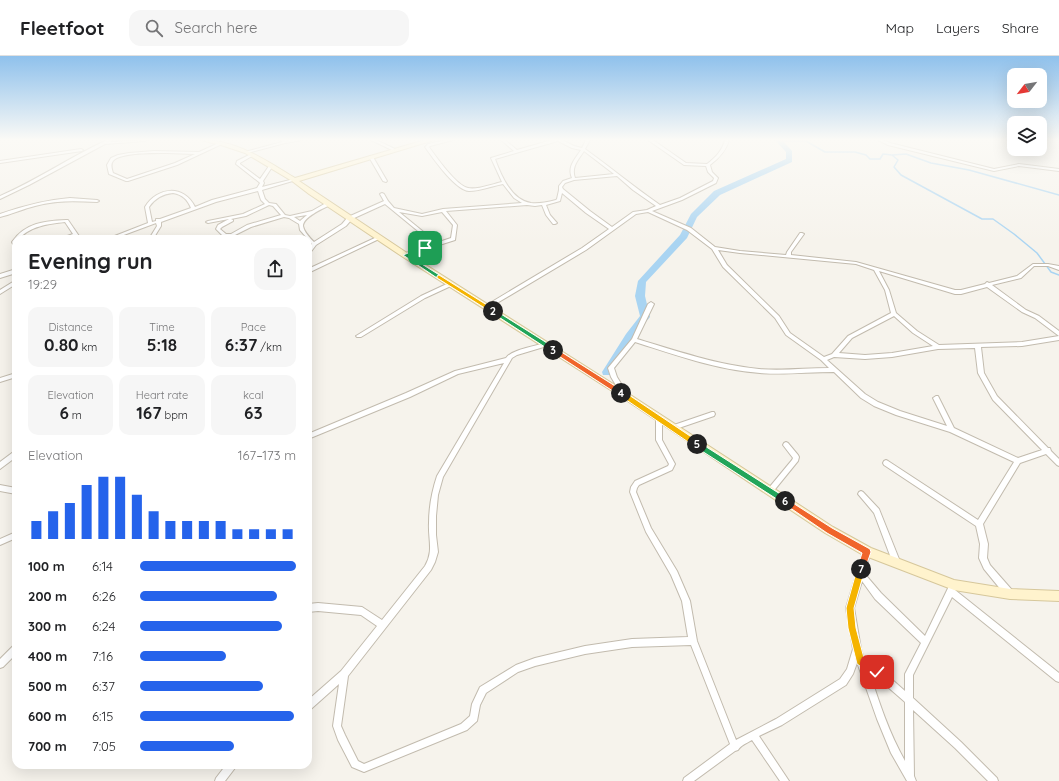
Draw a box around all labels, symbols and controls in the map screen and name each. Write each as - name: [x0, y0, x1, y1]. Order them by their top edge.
- search box: [129, 10, 409, 46]
- text: Fleetfoot: [20, 16, 105, 40]
- icon: search: [143, 17, 165, 39]
- text: Search here: [175, 18, 257, 37]
- text: Map: [885, 19, 914, 37]
- text: Layers: [936, 19, 980, 37]
- text: Share: [1002, 19, 1039, 37]
- north arrow: [1007, 68, 1047, 108]
- map controls: [1007, 68, 1047, 156]
- button: layers: [1007, 116, 1047, 156]
- pin: [408, 231, 442, 265]
- icon: arrive: [414, 237, 436, 259]
- text: Evening run: [28, 247, 153, 275]
- button: share: [254, 248, 296, 290]
- text: 19:29: [28, 276, 57, 292]
- pin: 2: [483, 301, 503, 321]
- text: 2: [490, 304, 496, 318]
- text: Distance: [49, 320, 93, 334]
- text: Time: [149, 320, 175, 334]
- text: Pace: [241, 320, 266, 334]
- text: 0.80: [44, 334, 78, 355]
- text: 5:18: [147, 334, 177, 355]
- text: 6:37: [225, 334, 257, 355]
- text: km: [78, 340, 97, 354]
- text: /km: [257, 340, 282, 354]
- pin: 3: [543, 340, 563, 360]
- text: 3: [550, 343, 556, 357]
- pin: 4: [611, 383, 631, 403]
- text: 4: [618, 386, 624, 400]
- text: Elevation: [47, 388, 94, 402]
- text: Heart rate: [136, 388, 188, 402]
- text: kcal: [243, 388, 264, 402]
- text: 6: [59, 402, 69, 423]
- text: 167: [136, 402, 161, 423]
- text: 63: [244, 402, 263, 423]
- text: m: [69, 408, 82, 422]
- text: bpm: [161, 408, 188, 422]
- pin: 5: [687, 434, 707, 454]
- text: 5: [694, 437, 700, 451]
- text: Elevation: [28, 447, 83, 463]
- text: 167–173 m: [238, 447, 296, 463]
- pin: 6: [775, 491, 795, 511]
- text: 6: [782, 494, 788, 508]
- text: 100 m: [28, 558, 65, 574]
- text: 6:14: [92, 558, 113, 574]
- pin: 7: [851, 559, 871, 579]
- text: 7: [858, 562, 864, 576]
- text: 200 m: [28, 588, 67, 604]
- text: 6:26: [92, 588, 116, 604]
- text: 300 m: [28, 618, 67, 634]
- text: 6:24: [92, 618, 115, 634]
- text: 400 m: [28, 648, 67, 664]
- text: 7:16: [92, 648, 113, 664]
- pin: [860, 655, 894, 689]
- icon: check: [866, 661, 888, 683]
- text: 500 m: [28, 678, 67, 694]
- text: 6:37: [92, 678, 115, 694]
- text: 600 m: [28, 708, 67, 724]
- text: 6:15: [92, 708, 113, 724]
- text: 700 m: [28, 738, 67, 754]
- text: 7:05: [92, 738, 116, 754]

